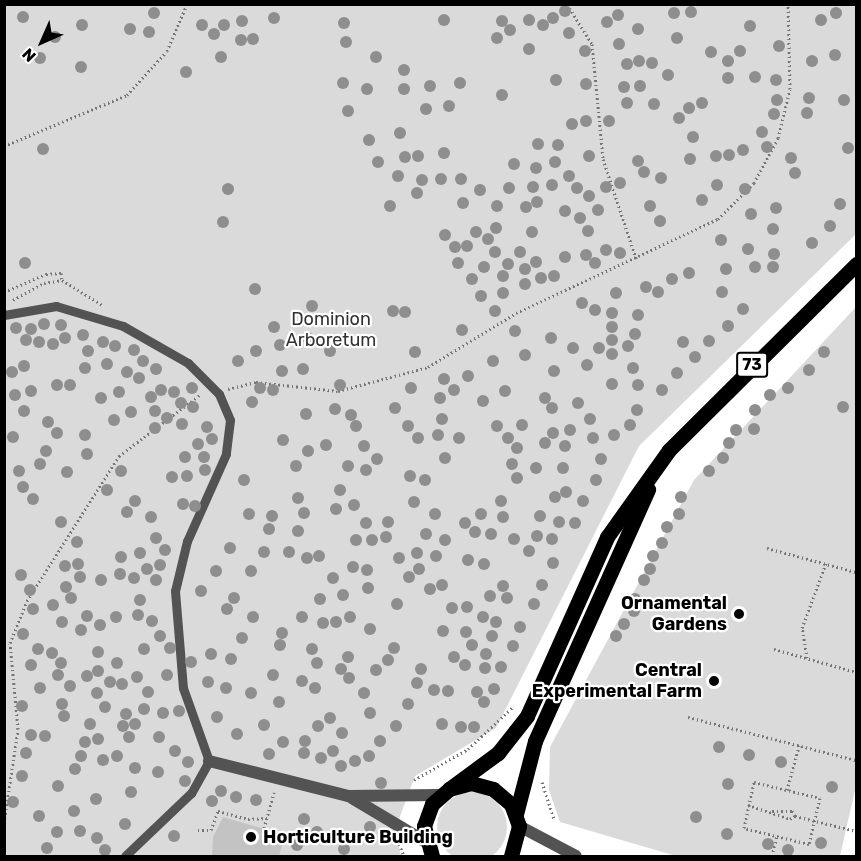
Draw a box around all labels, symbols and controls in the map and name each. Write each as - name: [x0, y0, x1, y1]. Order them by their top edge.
- north arrow: [12, 12, 72, 72]
- text: N: [18, 44, 40, 66]
- park label: Dominion Arboretum: [286, 309, 376, 352]
- road number: 73: [736, 352, 768, 378]
- place label: Ornamental Gardens: [621, 593, 727, 636]
- marker: Ornamental Gardens: [732, 607, 746, 621]
- place label: Central Experimental Farm: [532, 660, 702, 702]
- marker: Central Experimental Farm: [707, 674, 721, 688]
- place label: Horticulture Building: [263, 826, 453, 848]
- marker: Horticulture Building: [244, 830, 258, 844]

